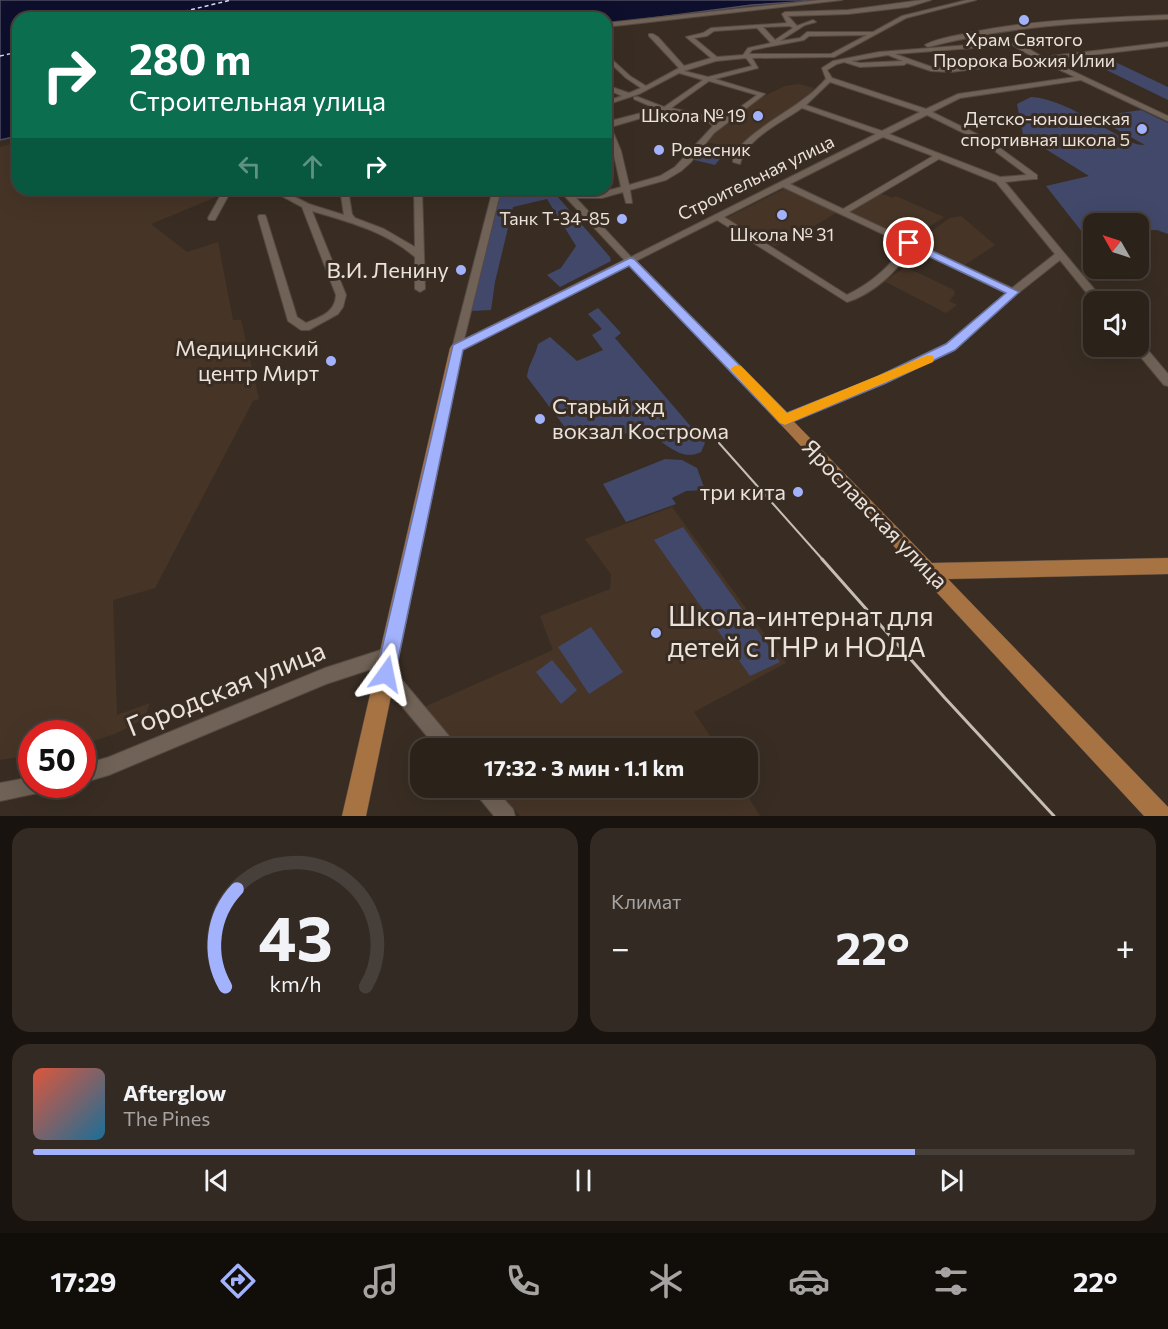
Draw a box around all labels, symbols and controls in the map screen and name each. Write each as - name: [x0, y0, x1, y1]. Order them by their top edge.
- marker: Храм Святого Пророка Божия Илии: [1017, 13, 1031, 27]
- place label: Храм Святого Пророка Божия Илии: [933, 28, 1115, 71]
- text: 280 m: [129, 32, 251, 84]
- icon: right: [30, 36, 108, 114]
- text: Строительная улица: [129, 84, 386, 117]
- place label: Школа № 19: [641, 104, 746, 126]
- place label: Детско-юношеская спортивная школа 5: [961, 107, 1130, 150]
- marker: Школа № 19: [751, 109, 765, 123]
- marker: Детско-юношеская спортивная школа 5: [1135, 122, 1149, 136]
- street label: Строительная улица: [674, 130, 837, 225]
- place label: Ровесник: [671, 138, 751, 160]
- marker: Ровесник: [652, 143, 666, 157]
- icon: left: [233, 150, 266, 183]
- icon: ahead: [296, 150, 329, 183]
- icon: right: [359, 150, 392, 183]
- place label: Танк Т-34-85: [499, 207, 610, 229]
- marker: Школа № 31: [775, 208, 789, 222]
- marker: Танк Т-34-85: [615, 212, 629, 226]
- north arrow: [1083, 213, 1149, 279]
- map controls: [1083, 213, 1149, 357]
- pin: [883, 217, 934, 268]
- place label: Школа № 31: [730, 223, 834, 245]
- icon: arrive: [892, 226, 925, 259]
- place label: В.И. Ленину: [326, 256, 449, 283]
- marker: В.И. Ленину: [454, 263, 468, 277]
- button: sound: [1083, 291, 1149, 357]
- place label: Медицинский центр Мирт: [175, 334, 319, 386]
- marker: Медицинский центр Мирт: [324, 354, 338, 368]
- place label: Старый жд вокзал Кострома: [552, 392, 729, 444]
- marker: Старый жд вокзал Кострома: [533, 412, 547, 426]
- street label: Ярославская улица: [797, 433, 954, 594]
- place label: три кита: [700, 478, 786, 505]
- marker: три кита: [791, 485, 805, 499]
- place label: Школа-интернат для детей с ТНР и НОДА: [668, 599, 934, 663]
- marker: Школа-интернат для детей с ТНР и НОДА: [649, 626, 663, 640]
- street label: Городская улица: [121, 633, 330, 743]
- position arrow: [354, 642, 418, 706]
- speed limit sign: 50: [18, 720, 96, 798]
- text: 17:32 · 3 мин · 1.1 km: [484, 754, 684, 781]
- text: Климат: [611, 889, 681, 913]
- text: 43: [258, 898, 332, 974]
- text: 22°: [836, 919, 910, 974]
- text: −: [611, 926, 630, 967]
- text: +: [1116, 926, 1135, 967]
- text: km/h: [269, 970, 321, 996]
- text: Afterglow: [123, 1079, 226, 1106]
- text: The Pines: [123, 1106, 210, 1130]
- icon: previous: [200, 1164, 233, 1197]
- icon: pause: [567, 1164, 600, 1197]
- icon: next: [935, 1164, 968, 1197]
- icon: directions: [217, 1260, 259, 1302]
- icon: music: [360, 1260, 402, 1302]
- icon: phone: [502, 1260, 544, 1302]
- icon: climate: [645, 1260, 687, 1302]
- icon: car: [788, 1260, 830, 1302]
- icon: filters: [930, 1260, 972, 1302]
- text: 17:29: [50, 1265, 116, 1298]
- text: 22°: [1073, 1265, 1118, 1298]

